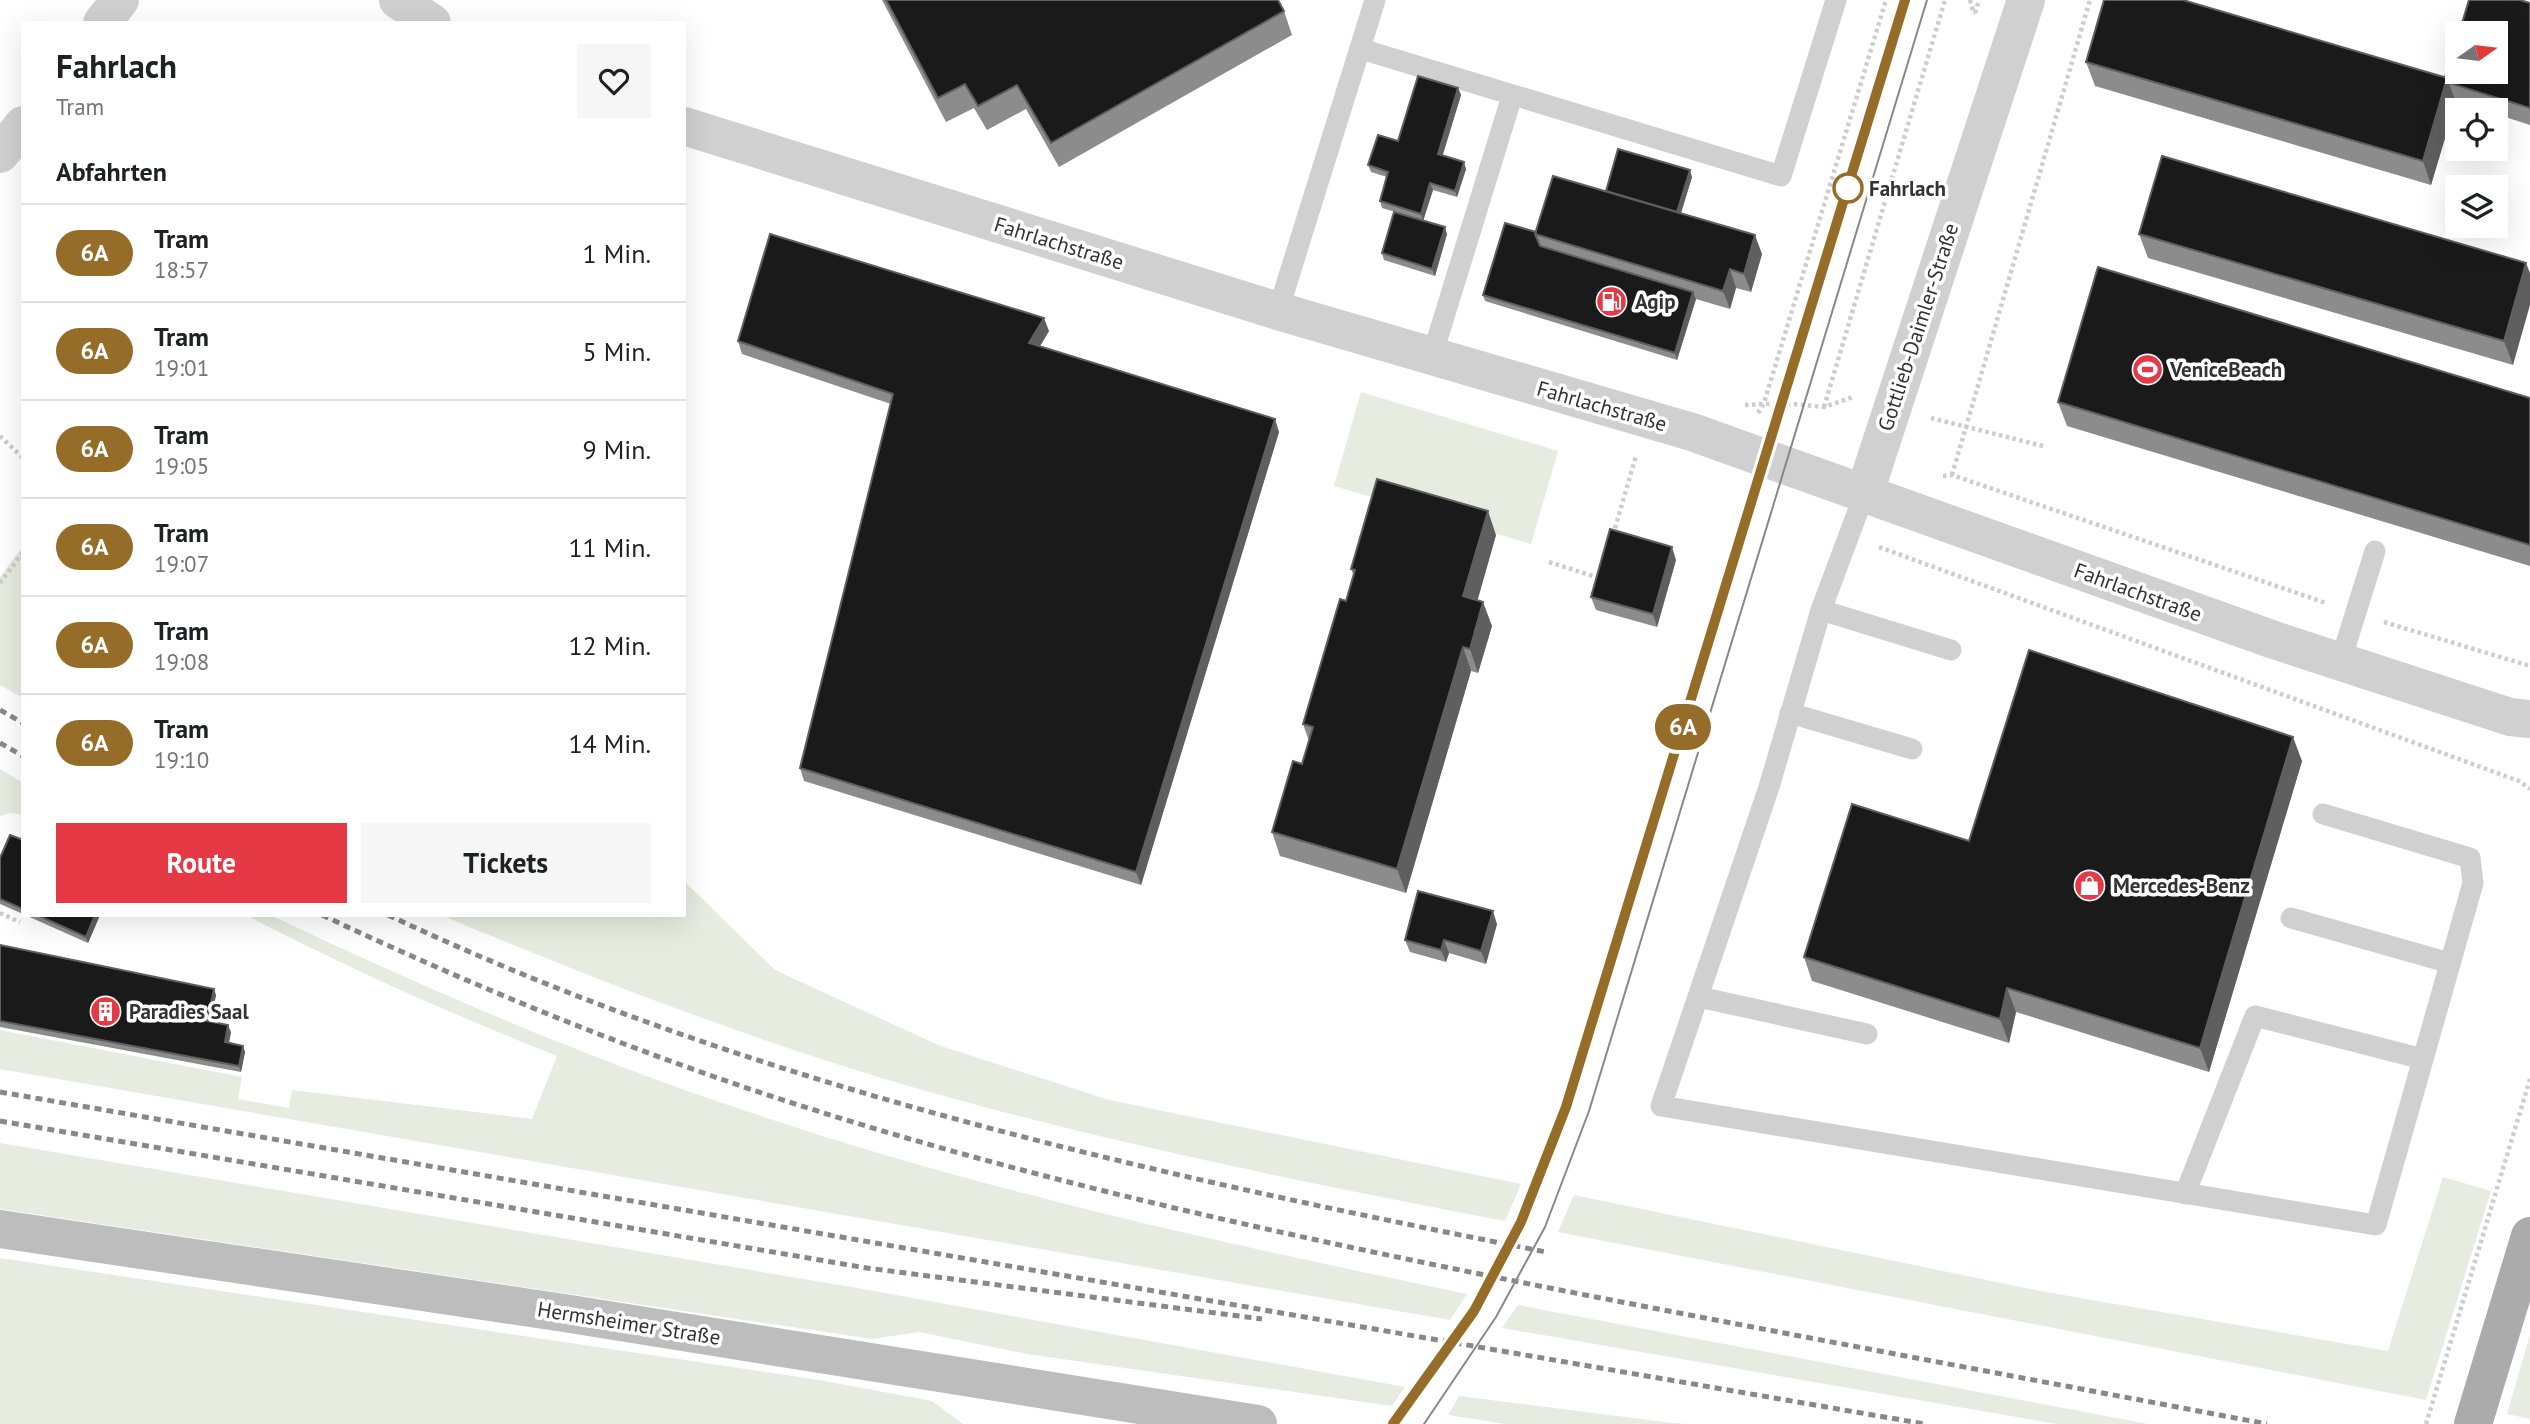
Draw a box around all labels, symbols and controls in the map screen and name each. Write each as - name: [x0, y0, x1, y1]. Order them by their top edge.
- north arrow: [2445, 21, 2508, 84]
- map controls: [2445, 21, 2508, 238]
- text: Fahrlach: [56, 44, 177, 87]
- button: heart: [577, 44, 651, 118]
- text: Tram: [56, 92, 104, 121]
- button: locate: [2445, 98, 2508, 161]
- text: Abfahrten: [56, 155, 167, 188]
- marker: Fahrlach: [1833, 173, 1863, 203]
- place label: Fahrlach: [1869, 175, 1946, 202]
- button: layers: [2445, 175, 2508, 238]
- street label: Fahrlachstraße: [991, 210, 1127, 276]
- street label: Gottlieb-Daimler-Straße: [1872, 220, 1964, 434]
- text: Tram: [154, 222, 209, 255]
- text: 6A: [80, 237, 109, 268]
- text: 1 Min.: [583, 237, 651, 270]
- text: 18:57: [154, 255, 209, 284]
- fuel station icon: Agip: [1595, 284, 1629, 318]
- place label: Agip: [1635, 288, 1676, 315]
- text: Tram: [154, 320, 209, 353]
- text: 6A: [80, 335, 109, 366]
- text: 5 Min.: [583, 335, 651, 368]
- sports icon: VeniceBeach: [2130, 352, 2164, 386]
- text: 19:01: [154, 353, 209, 382]
- place label: VeniceBeach: [2169, 356, 2282, 383]
- street label: Fahrlachstraße: [1534, 375, 1670, 437]
- text: Tram: [154, 418, 209, 451]
- text: 6A: [80, 433, 109, 464]
- text: 9 Min.: [583, 433, 651, 466]
- text: 19:05: [154, 451, 209, 480]
- text: Tram: [154, 516, 209, 549]
- text: 6A: [80, 531, 109, 562]
- text: 11 Min.: [568, 531, 651, 564]
- text: 19:07: [154, 549, 209, 578]
- street label: Fahrlachstraße: [2070, 556, 2206, 628]
- text: Tram: [154, 614, 209, 647]
- text: 6A: [80, 629, 109, 660]
- text: 12 Min.: [568, 629, 651, 662]
- text: 19:08: [154, 647, 209, 676]
- line badge: 6A: [1652, 704, 1714, 750]
- text: 6A: [1669, 711, 1697, 742]
- text: Tram: [154, 712, 209, 745]
- text: 6A: [80, 727, 109, 758]
- text: 14 Min.: [568, 727, 651, 760]
- text: 19:10: [154, 745, 209, 774]
- button: Route: [56, 823, 347, 903]
- button: Tickets: [361, 823, 651, 903]
- shop icon: Mercedes-Benz: [2073, 868, 2107, 902]
- place label: Mercedes-Benz: [2113, 872, 2250, 899]
- building icon: Paradies Saal: [89, 994, 123, 1028]
- place label: Paradies Saal: [129, 998, 249, 1025]
- street label: Hermsheimer Straße: [536, 1295, 722, 1351]

